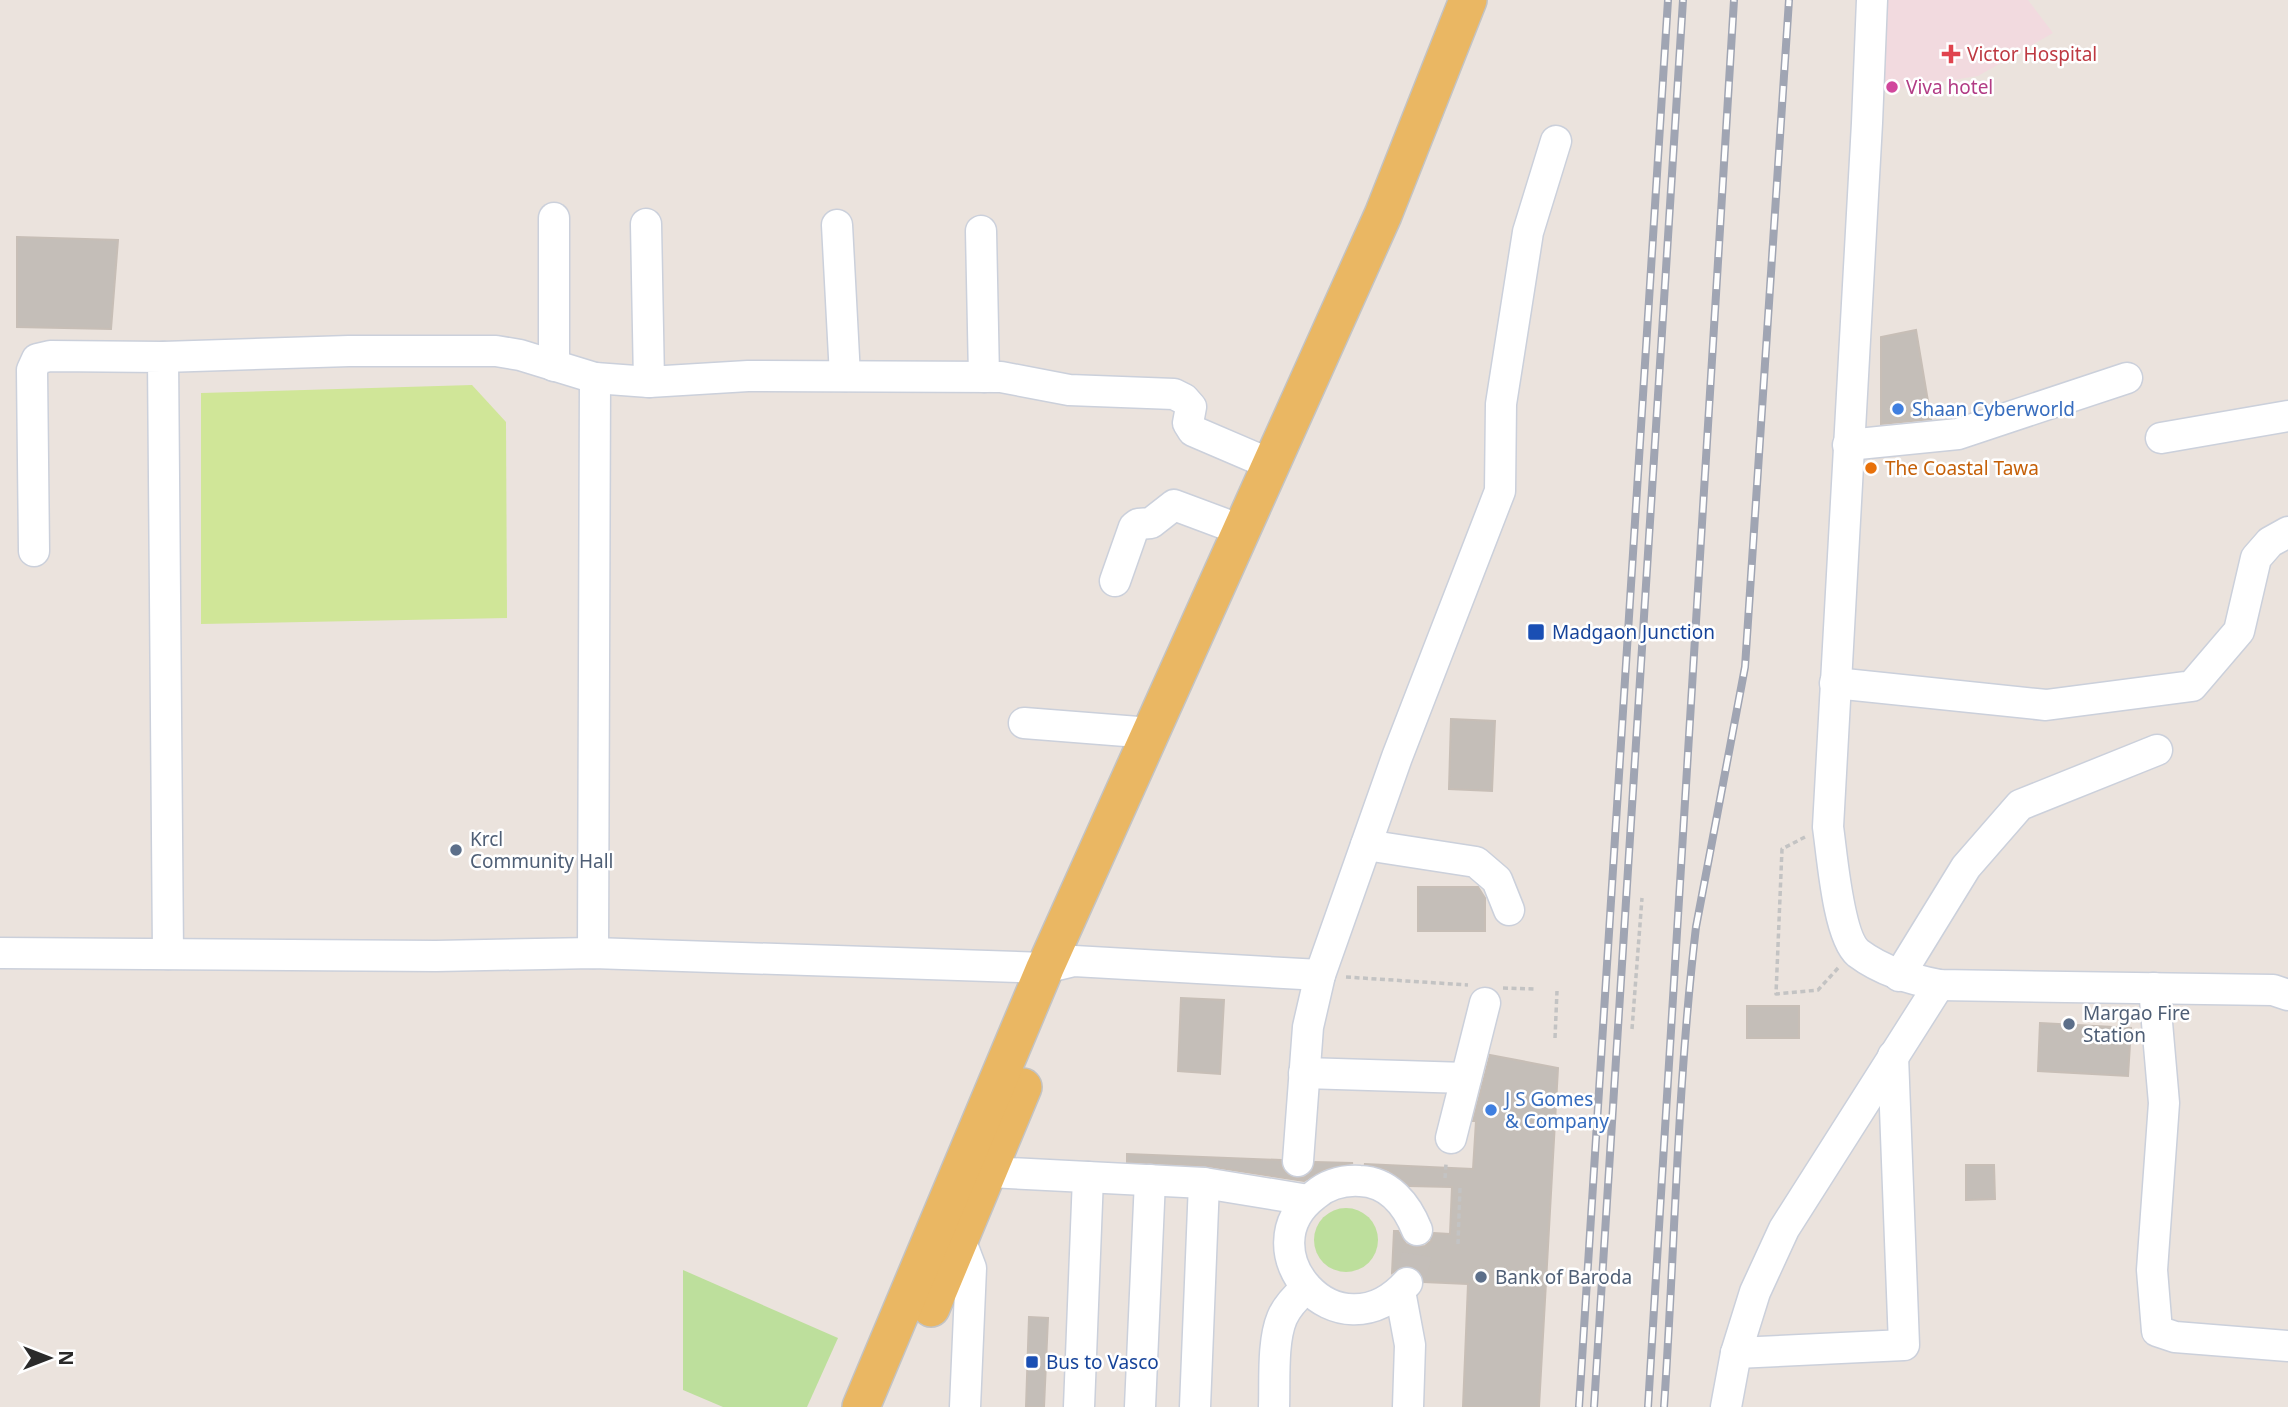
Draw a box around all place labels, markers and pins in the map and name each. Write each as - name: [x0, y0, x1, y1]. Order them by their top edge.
- place label: Victor Hospital: [1967, 41, 2097, 67]
- marker: Victor Hospital: [1941, 44, 1961, 64]
- place label: Viva hotel: [1906, 74, 1993, 100]
- marker: Viva hotel: [1884, 79, 1900, 95]
- place label: Shaan Cyberworld: [1912, 396, 2075, 422]
- marker: Shaan Cyberworld: [1890, 401, 1906, 417]
- place label: The Coastal Tawa: [1885, 455, 2039, 481]
- marker: The Coastal Tawa: [1863, 460, 1879, 476]
- place label: Madgaon Junction: [1552, 619, 1715, 645]
- marker: Madgaon Junction: [1526, 622, 1546, 642]
- place label: Krcl Community Hall: [470, 826, 613, 874]
- marker: Krcl Community Hall: [448, 842, 464, 858]
- place label: Margao Fire Station: [2083, 1000, 2190, 1048]
- marker: Margao Fire Station: [2061, 1016, 2077, 1032]
- place label: J S Gomes & Company: [1503, 1086, 1609, 1134]
- marker: J S Gomes & Company: [1483, 1102, 1499, 1118]
- place label: Bank of Baroda: [1495, 1264, 1632, 1290]
- marker: Bank of Baroda: [1473, 1269, 1489, 1285]
- place label: Bus to Vasco: [1046, 1349, 1159, 1375]
- marker: Bus to Vasco: [1024, 1354, 1040, 1370]

